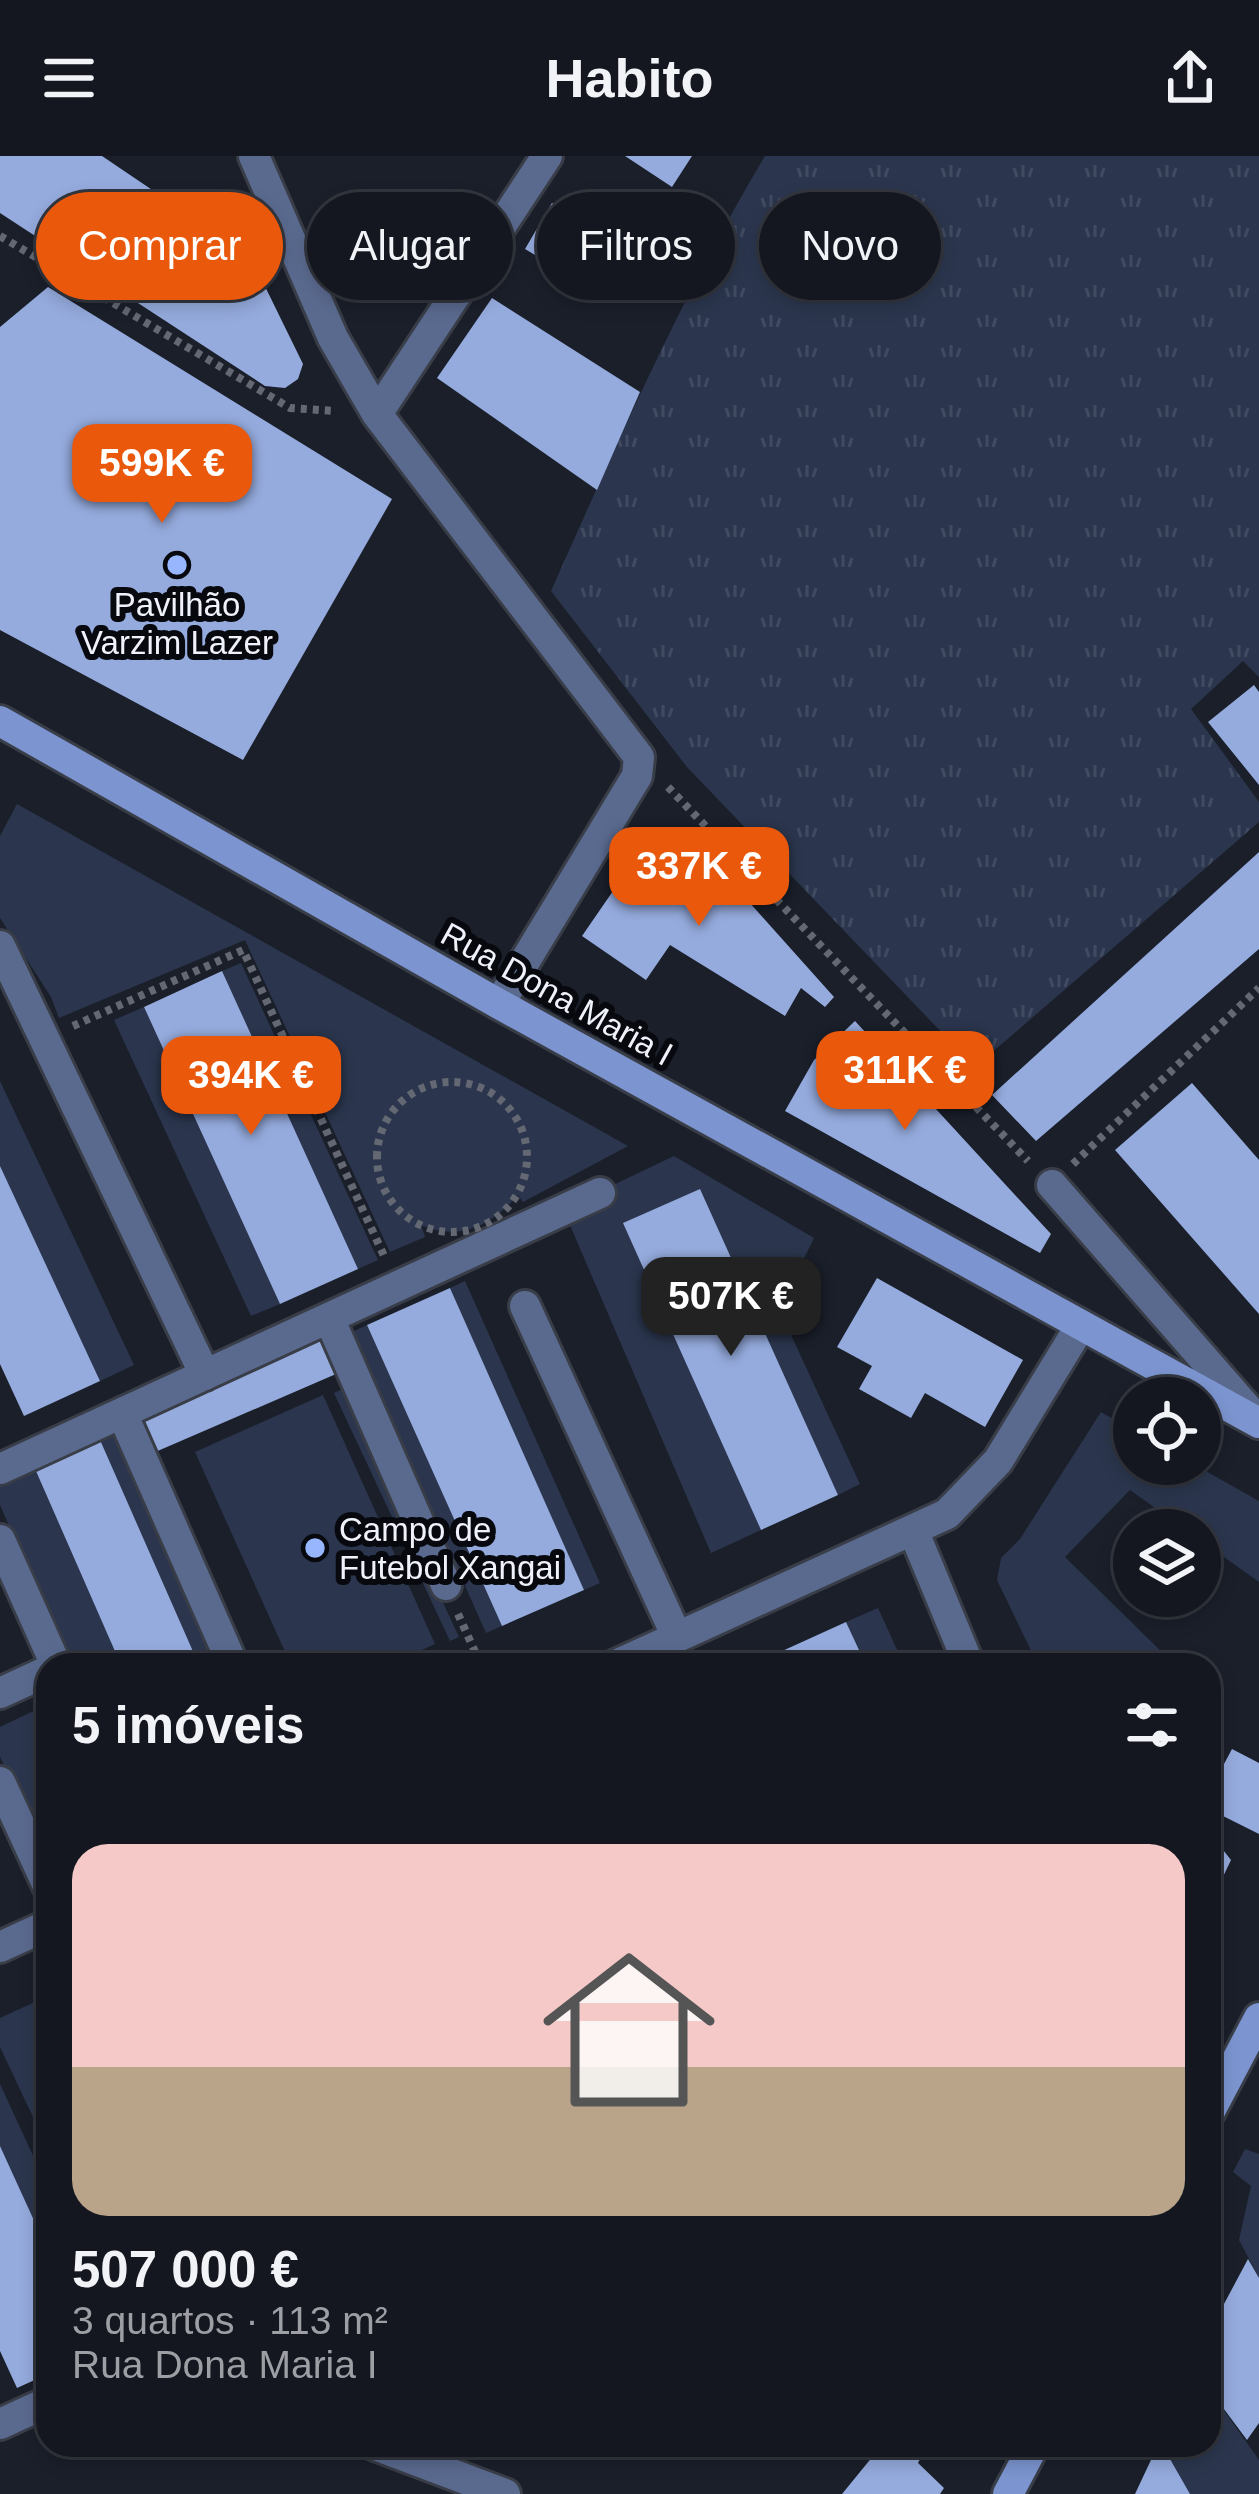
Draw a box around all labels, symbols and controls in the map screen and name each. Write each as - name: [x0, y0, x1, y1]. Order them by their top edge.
- icon: menu: [36, 45, 102, 111]
- icon: share: [1157, 45, 1223, 111]
- text: Habito: [546, 48, 714, 108]
- chip: Comprar: [36, 192, 283, 300]
- chip: Alugar: [307, 192, 513, 300]
- chip: Filtros: [537, 192, 735, 300]
- chip: Novo: [759, 192, 941, 300]
- pin: 599K €: [64, 424, 260, 526]
- text: 599K €: [99, 441, 225, 484]
- marker: Pavilhão Varzim Lazer: [164, 552, 190, 578]
- place label: Pavilhão Varzim Lazer: [81, 586, 273, 661]
- pin: 337K €: [601, 827, 797, 929]
- text: 337K €: [636, 844, 762, 887]
- street label: Rua Dona Maria I: [435, 915, 679, 1073]
- pin: 311K €: [807, 1031, 1003, 1133]
- pin: 394K €: [153, 1036, 349, 1138]
- text: 311K €: [843, 1048, 967, 1091]
- text: 394K €: [188, 1053, 314, 1096]
- pin: 507K €: [633, 1257, 829, 1359]
- text: 507K €: [668, 1274, 794, 1317]
- map controls: [1113, 1377, 1221, 1617]
- button: locate: [1113, 1377, 1221, 1485]
- button: layers: [1113, 1509, 1221, 1617]
- place label: Campo de Futebol Xangai: [339, 1511, 561, 1586]
- marker: Campo de Futebol Xangai: [302, 1535, 328, 1561]
- icon: filters: [1119, 1692, 1185, 1758]
- text: 5 imóveis: [72, 1697, 304, 1754]
- icon: home: [521, 1922, 737, 2138]
- text: 507 000 €: [72, 2241, 299, 2298]
- text: 3 quartos · 113 m²: [72, 2299, 388, 2342]
- text: Rua Dona Maria I: [72, 2343, 378, 2386]

